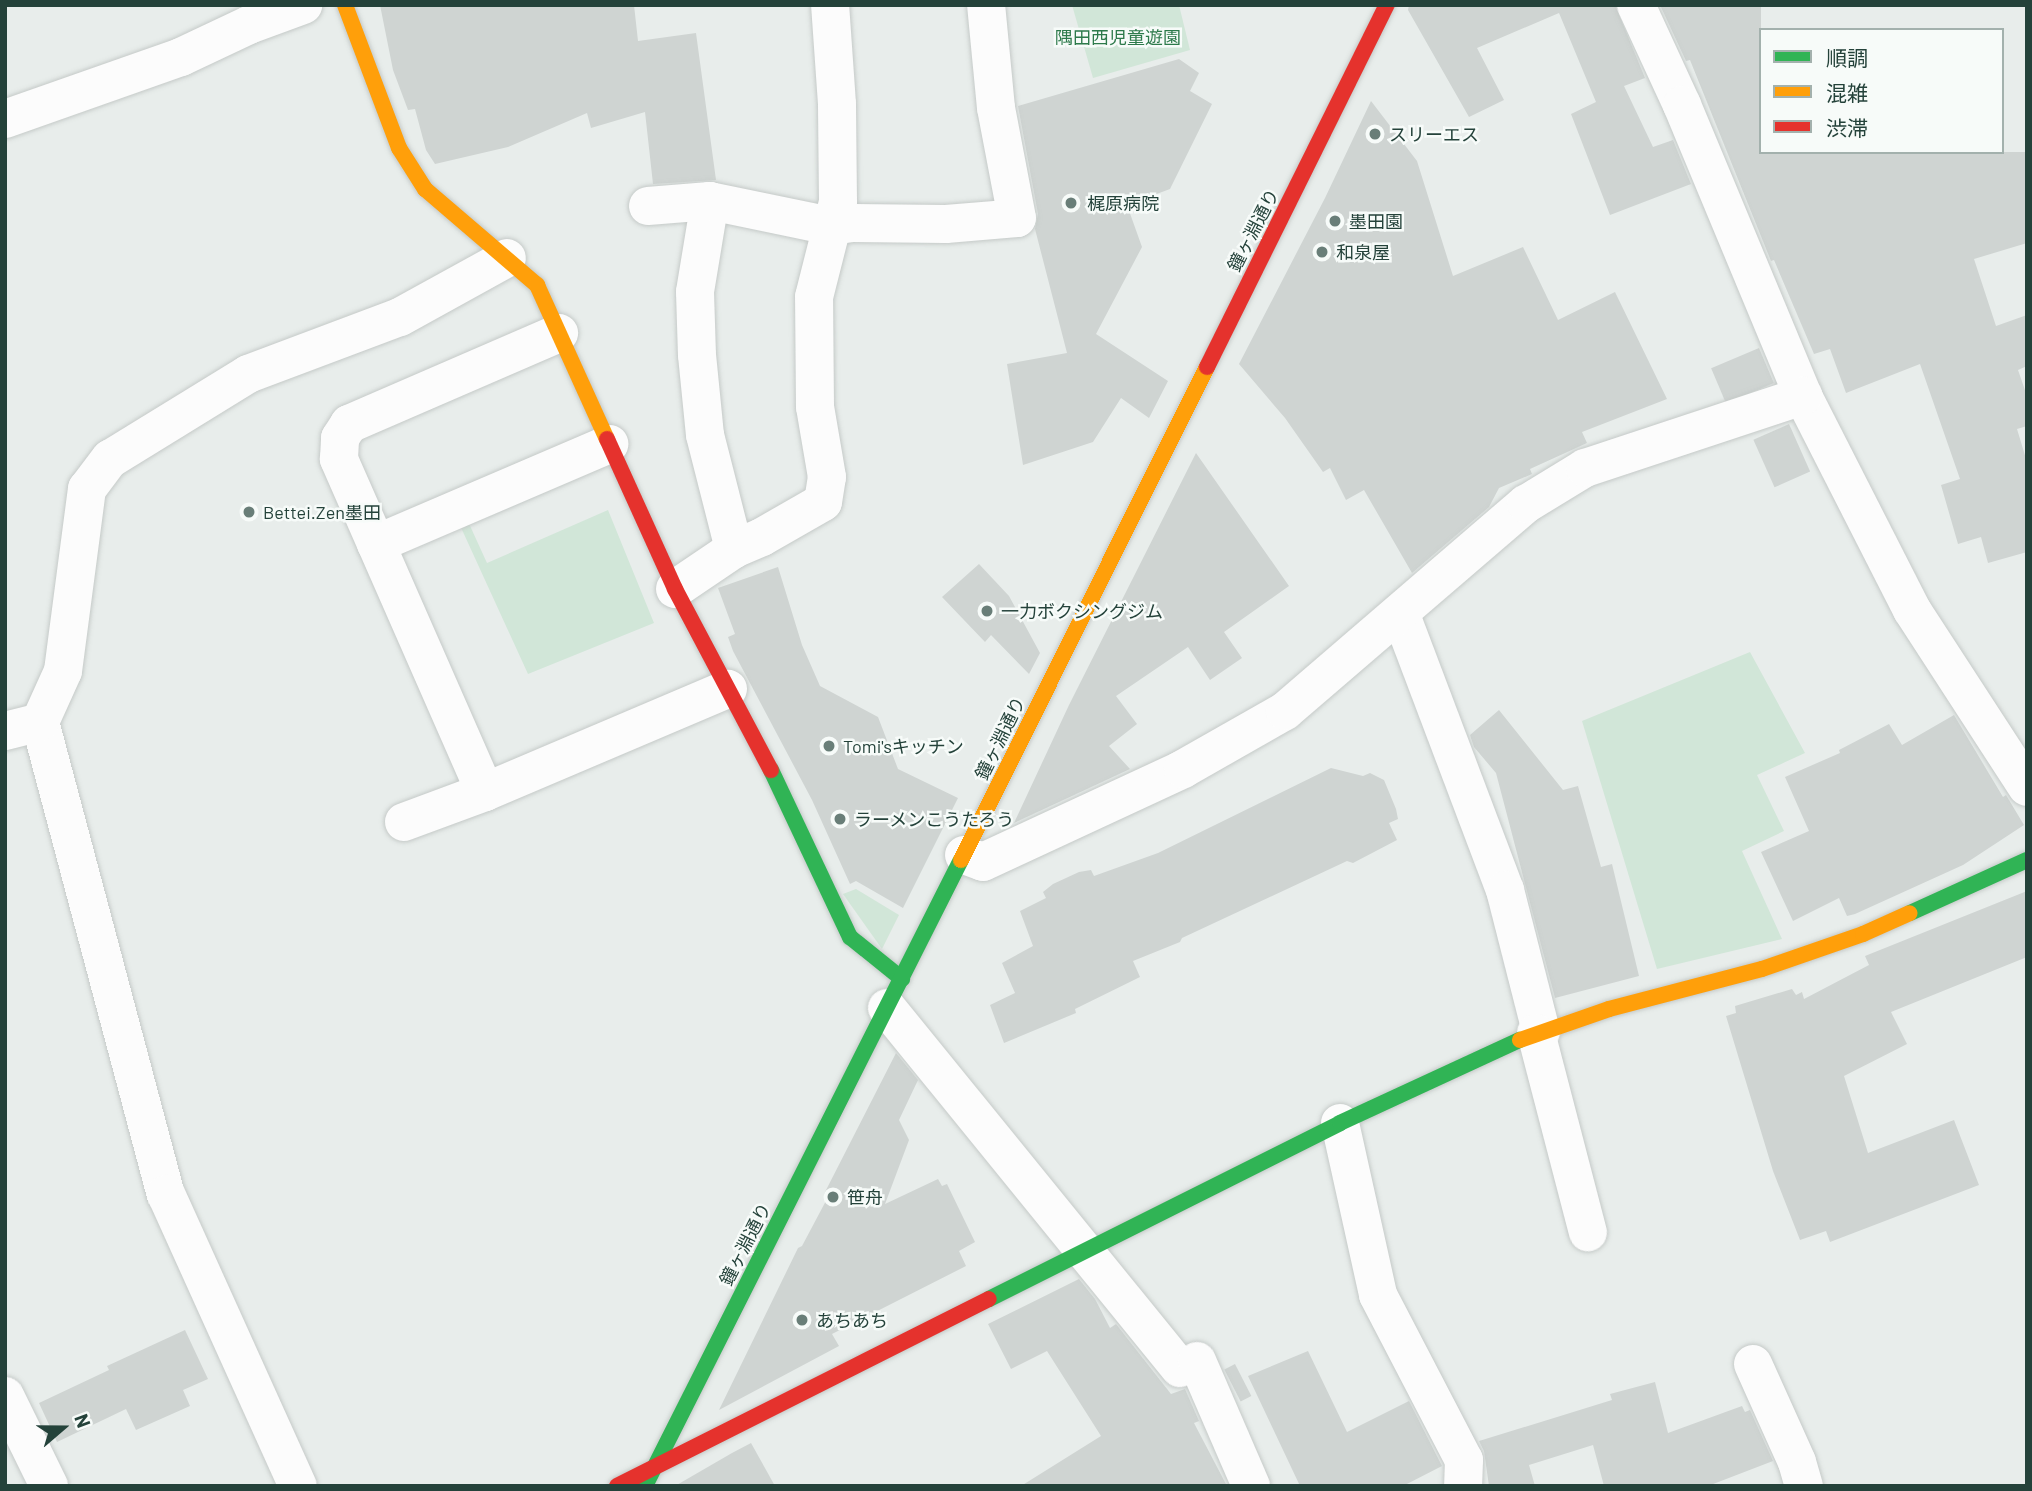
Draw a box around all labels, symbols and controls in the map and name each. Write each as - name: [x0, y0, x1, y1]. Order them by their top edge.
- park label: 隅田西児童遊園: [1055, 26, 1181, 48]
- legend: [1759, 28, 2004, 154]
- text: 順調: [1826, 45, 1868, 70]
- text: 混雑: [1826, 80, 1868, 105]
- text: 渋滞: [1826, 115, 1868, 140]
- place label: スリーエス: [1389, 123, 1479, 145]
- marker: スリーエス: [1367, 126, 1383, 142]
- street label: 鐘ヶ淵通り: [1223, 185, 1283, 275]
- place label: 梶原病院: [1087, 192, 1159, 214]
- marker: 梶原病院: [1061, 193, 1081, 213]
- place label: 墨田園: [1349, 210, 1403, 232]
- marker: 墨田園: [1327, 213, 1343, 229]
- place label: 和泉屋: [1336, 241, 1390, 263]
- marker: 和泉屋: [1314, 244, 1330, 260]
- place label: Bettei.Zen墨田: [263, 501, 381, 523]
- marker: Bettei.Zen墨田: [241, 504, 257, 520]
- place label: 一力ボクシングジム: [1001, 600, 1163, 622]
- marker: 一力ボクシングジム: [979, 603, 995, 619]
- street label: 鐘ヶ淵通り: [971, 693, 1029, 783]
- place label: Tomi'sキッチン: [843, 735, 964, 757]
- marker: Tomi'sキッチン: [821, 738, 837, 754]
- place label: ラーメンこうたろう: [854, 808, 1016, 830]
- marker: ラーメンこうたろう: [832, 811, 848, 827]
- place label: 笹舟: [847, 1186, 883, 1208]
- marker: 笹舟: [825, 1189, 841, 1205]
- street label: 鐘ヶ淵通り: [715, 1199, 775, 1289]
- place label: あちあち: [816, 1309, 888, 1331]
- marker: あちあち: [794, 1312, 810, 1328]
- north arrow: [28, 1393, 98, 1463]
- text: N: [70, 1411, 96, 1431]

